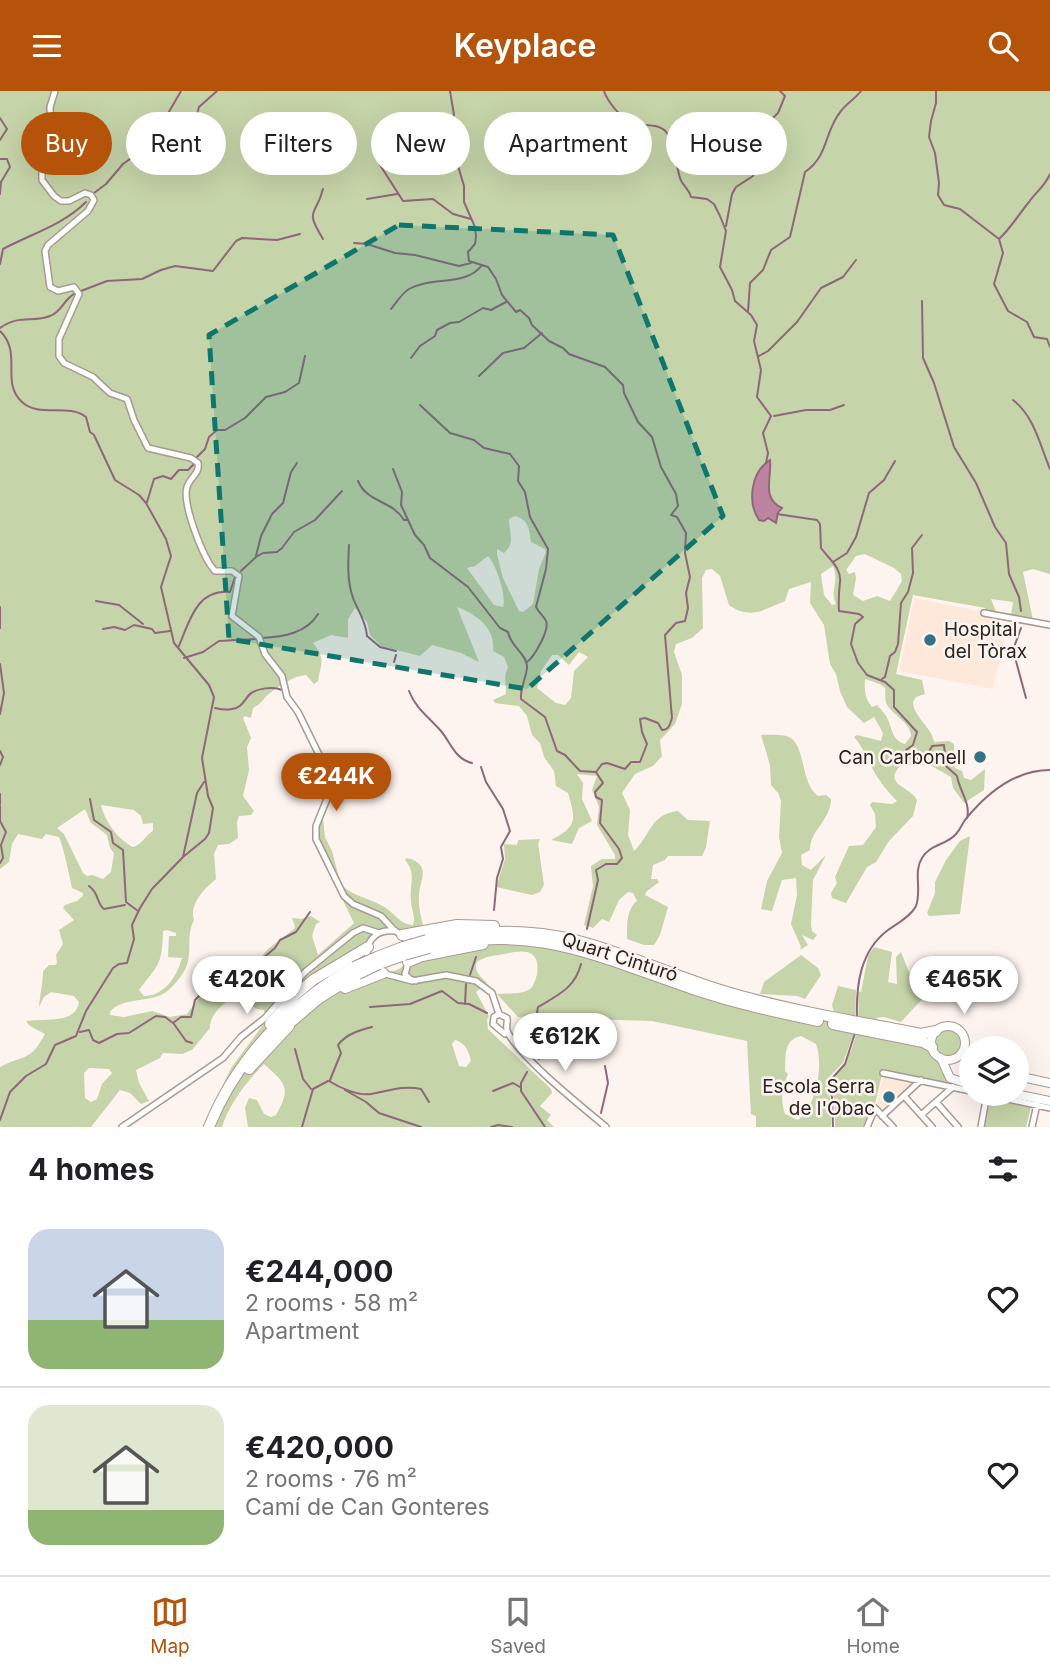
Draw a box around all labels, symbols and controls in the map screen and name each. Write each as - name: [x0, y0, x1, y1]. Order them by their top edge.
- text: Keyplace: [454, 26, 596, 65]
- icon: menu: [28, 27, 66, 65]
- icon: search: [984, 27, 1022, 65]
- chip: Buy: [21, 112, 112, 175]
- chip: Rent: [126, 112, 226, 175]
- chip: Filters: [240, 112, 357, 175]
- chip: New: [371, 112, 470, 175]
- chip: Apartment: [484, 112, 652, 175]
- chip: House: [666, 112, 787, 175]
- place label: Hospital del Tòrax: [944, 618, 1027, 663]
- marker: Hospital del Tòrax: [922, 632, 938, 648]
- place label: Can Carbonell: [838, 746, 966, 769]
- marker: Can Carbonell: [972, 749, 988, 765]
- pin: €244K: [287, 753, 385, 813]
- text: €244K: [297, 762, 375, 790]
- street label: Quart Cinturó: [559, 927, 681, 987]
- pin: €420K: [198, 957, 296, 1016]
- pin: €465K: [915, 957, 1013, 1016]
- text: €420K: [208, 965, 286, 993]
- text: €465K: [925, 965, 1003, 993]
- pin: €612K: [516, 1013, 614, 1073]
- text: €612K: [529, 1022, 601, 1050]
- map controls: [959, 1036, 1029, 1106]
- button: layers: [959, 1036, 1029, 1106]
- place label: Escola Serra de l'Obac: [762, 1075, 875, 1120]
- marker: Escola Serra de l'Obac: [881, 1089, 897, 1105]
- icon: filters: [984, 1150, 1022, 1188]
- text: 4 homes: [28, 1151, 155, 1187]
- text: €244,000: [245, 1253, 393, 1289]
- icon: home: [84, 1257, 168, 1341]
- icon: heart: [984, 1280, 1022, 1318]
- text: 2 rooms · 58 m²: [245, 1289, 418, 1317]
- text: Apartment: [245, 1317, 359, 1345]
- text: €420,000: [245, 1429, 394, 1465]
- icon: home: [84, 1433, 168, 1517]
- icon: heart: [984, 1456, 1022, 1494]
- text: 2 rooms · 76 m²: [245, 1465, 417, 1493]
- text: Camí de Can Gonteres: [245, 1493, 490, 1521]
- tab: Map: [150, 1593, 190, 1658]
- tab: Saved: [490, 1593, 546, 1658]
- tab: Home: [846, 1593, 900, 1658]

